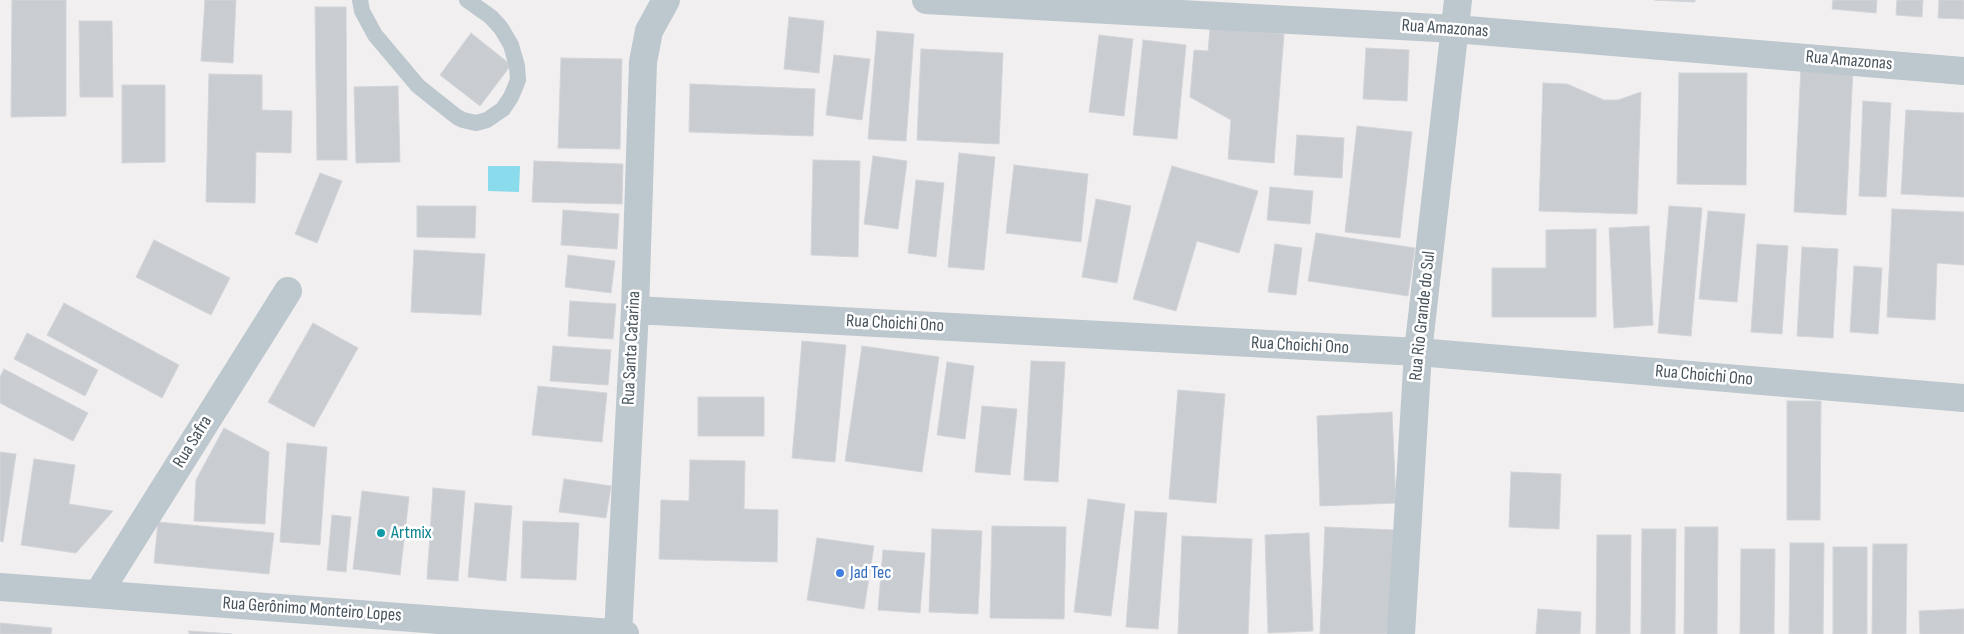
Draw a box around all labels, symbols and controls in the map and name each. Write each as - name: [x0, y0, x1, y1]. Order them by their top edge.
- street label: Rua Amazonas: [1401, 15, 1489, 43]
- street label: Rua Amazonas: [1805, 46, 1893, 76]
- street label: Rua Rio Grande do Sul: [1405, 250, 1441, 382]
- street label: Rua Santa Catarina: [618, 290, 646, 406]
- street label: Rua Choichi Ono: [845, 311, 945, 337]
- street label: Rua Choichi Ono: [1250, 333, 1350, 359]
- street label: Rua Choichi Ono: [1654, 361, 1754, 391]
- street label: Rua Safra: [169, 412, 217, 472]
- place label: Artmix: [391, 522, 432, 544]
- marker: Artmix: [375, 527, 387, 539]
- place label: Jad Tec: [850, 562, 892, 584]
- marker: Jad Tec: [834, 567, 846, 579]
- street label: Rua Gerônimo Monteiro Lopes: [222, 593, 402, 627]

